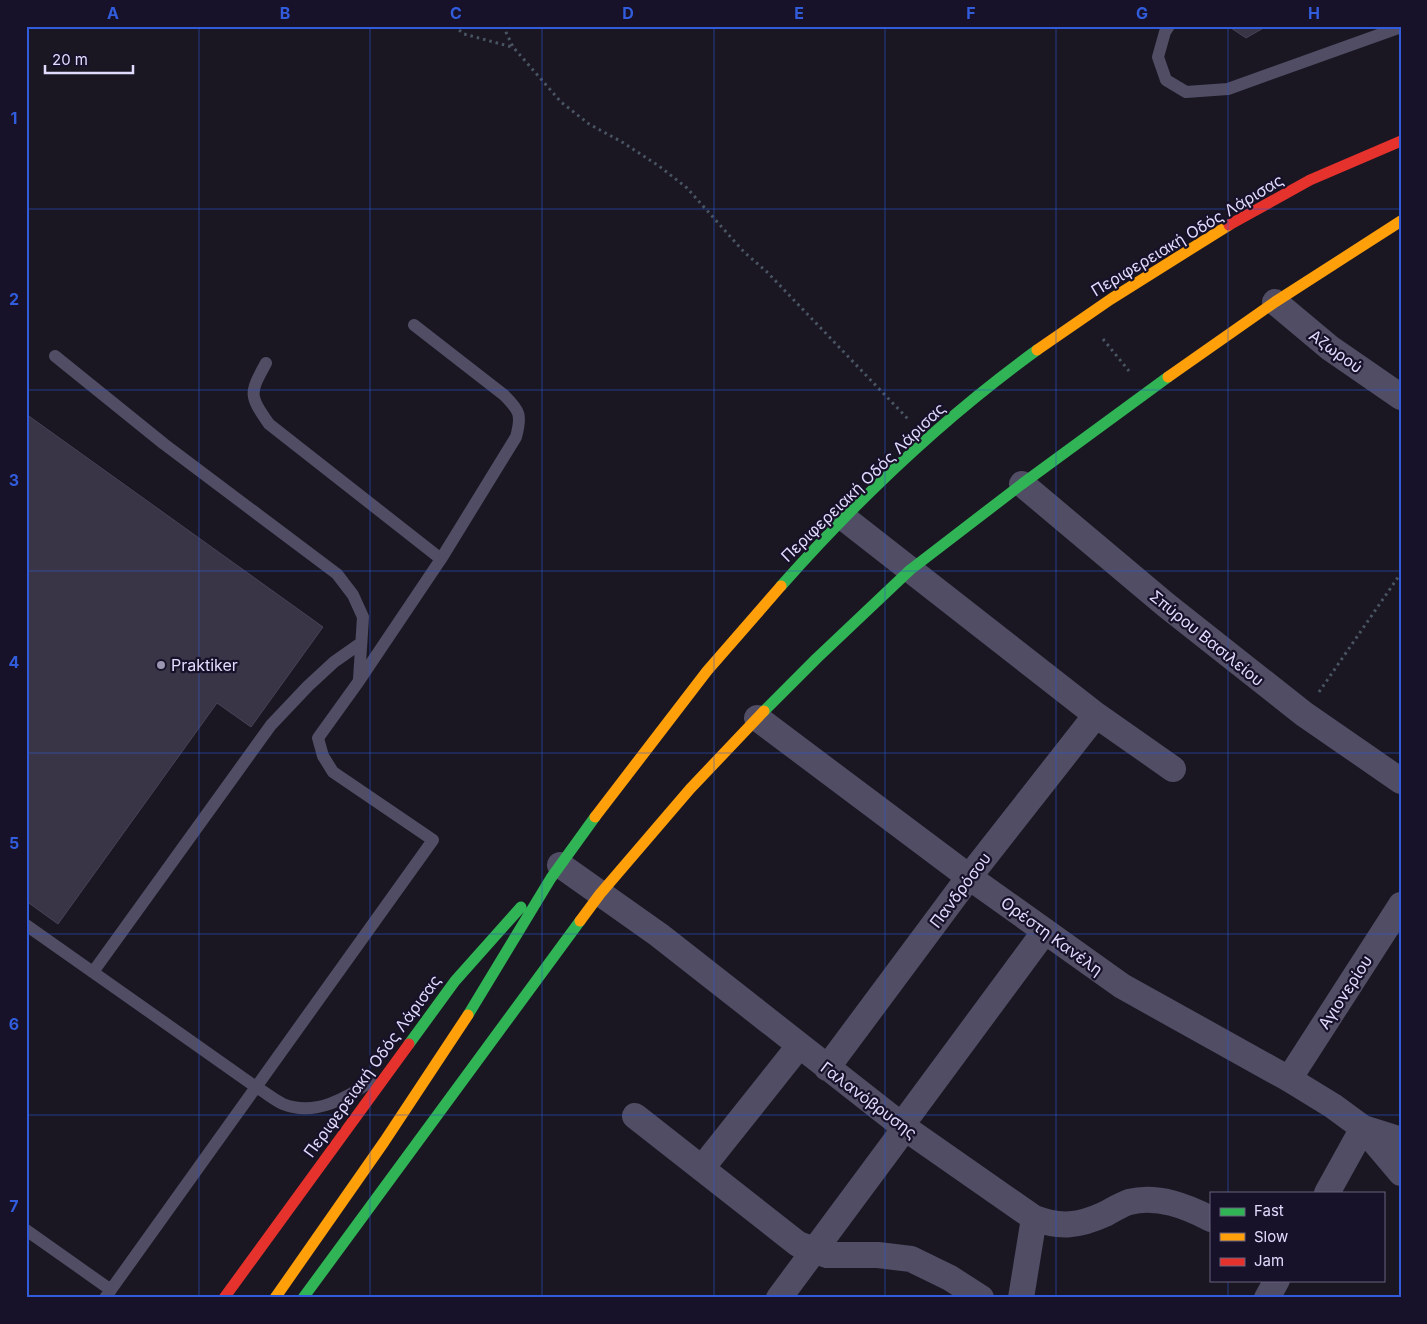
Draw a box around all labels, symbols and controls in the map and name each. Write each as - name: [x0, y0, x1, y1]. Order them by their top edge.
- text: A: [107, 3, 119, 23]
- text: B: [280, 3, 290, 23]
- text: C: [450, 3, 462, 23]
- text: D: [622, 3, 634, 23]
- text: E: [794, 3, 804, 23]
- text: F: [966, 3, 976, 23]
- text: G: [1136, 3, 1148, 23]
- text: H: [1308, 3, 1320, 23]
- scale bar: [45, 42, 132, 74]
- text: 20 m: [52, 50, 88, 69]
- text: 1: [11, 108, 17, 128]
- street label: Περιφερειακή Οδός Λάρισας: [1087, 170, 1287, 300]
- text: 2: [9, 289, 19, 309]
- street label: Αζωρού: [1305, 325, 1367, 377]
- street label: Περιφερειακή Οδός Λάρισας: [777, 398, 949, 566]
- text: 3: [9, 470, 19, 490]
- street label: Σπύρου Βασιλείου: [1146, 586, 1268, 690]
- text: 4: [9, 652, 20, 672]
- place label: Praktiker: [171, 655, 238, 675]
- marker: Praktiker: [155, 659, 167, 671]
- text: 5: [9, 833, 19, 853]
- street label: Πανδρόσου: [925, 848, 995, 932]
- street label: Ορέστη Κανέλη: [997, 892, 1107, 980]
- street label: Αγιονερίου: [1314, 951, 1376, 1033]
- street label: Περιφερειακή Οδός Λάρισας: [299, 971, 445, 1161]
- text: 6: [9, 1014, 19, 1034]
- street label: Γαλανόβρυσης: [817, 1057, 921, 1143]
- legend: [1210, 1192, 1384, 1282]
- text: 7: [9, 1196, 19, 1216]
- text: Fast: [1254, 1201, 1284, 1220]
- text: Slow: [1254, 1227, 1288, 1246]
- text: Jam: [1254, 1251, 1284, 1270]

